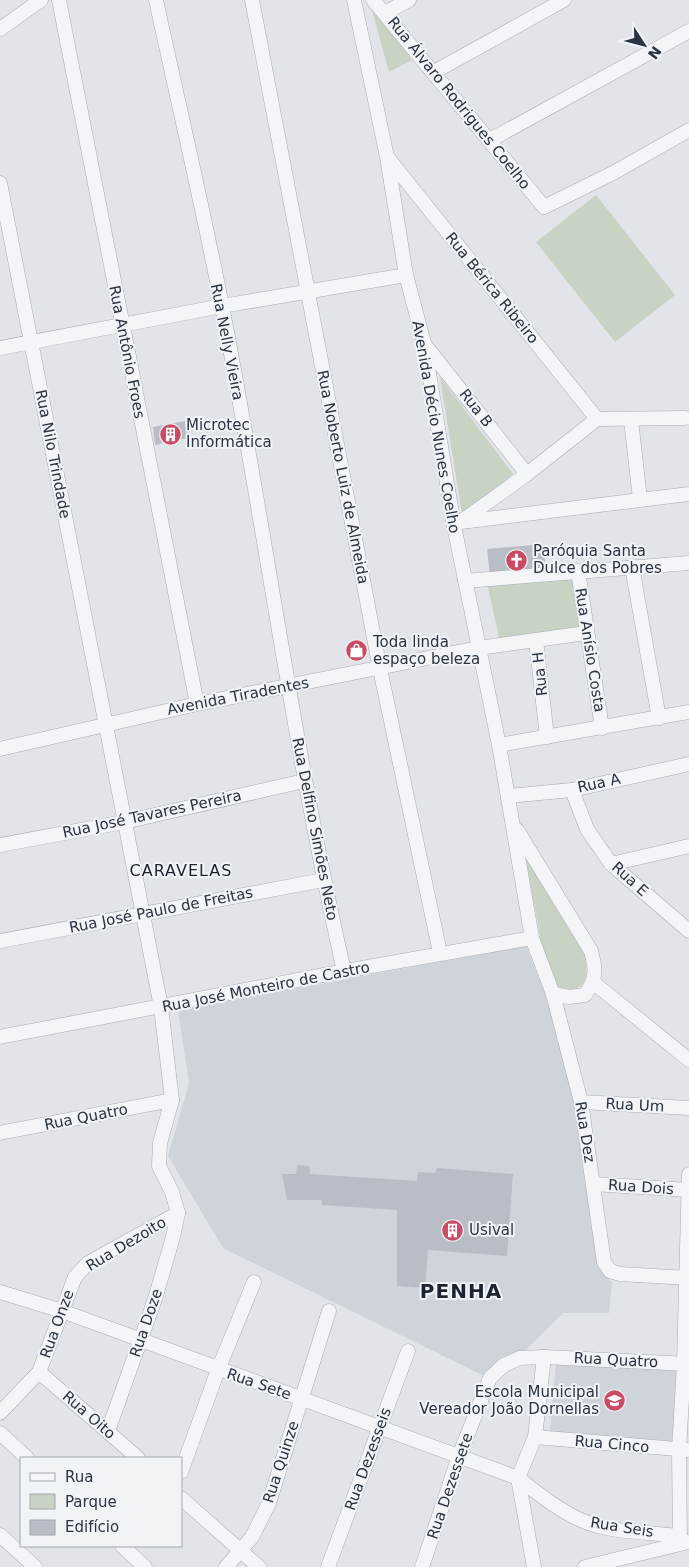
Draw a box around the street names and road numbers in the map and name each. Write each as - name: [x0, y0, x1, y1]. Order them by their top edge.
- street label: Rua Álvaro Rodrigues Coelho: [384, 12, 535, 193]
- street label: Rua Bérica Ribeiro: [442, 229, 542, 347]
- street label: Rua Nelly Vieira: [207, 282, 247, 402]
- street label: Rua Antônio Froes: [105, 284, 149, 420]
- street label: Avenida Décio Nunes Coelho: [408, 319, 464, 535]
- street label: Rua Noberto Luiz de Almeida: [313, 369, 373, 585]
- street label: Rua B: [456, 385, 496, 431]
- street label: Rua Nilo Trindade: [32, 388, 74, 520]
- street label: Rua Anísio Costa: [571, 587, 609, 713]
- street label: Rua H: [529, 651, 551, 697]
- street label: Avenida Tiradentes: [166, 673, 311, 719]
- street label: Rua Delfino Simões Neto: [288, 736, 342, 922]
- street label: Rua A: [576, 770, 623, 796]
- street label: Rua José Tavares Pereira: [61, 786, 243, 842]
- street label: Rua E: [608, 858, 652, 900]
- street label: Rua José Paulo de Freitas: [68, 883, 255, 937]
- street label: Rua José Monteiro de Castro: [161, 958, 371, 1016]
- street label: Rua Um: [605, 1094, 665, 1116]
- street label: Rua Quatro: [43, 1100, 129, 1134]
- street label: Rua Dez: [571, 1100, 599, 1164]
- street label: Rua Dois: [607, 1176, 675, 1198]
- street label: Rua Dezoito: [83, 1213, 169, 1275]
- street label: Rua Doze: [126, 1286, 166, 1360]
- street label: Rua Onze: [36, 1287, 78, 1361]
- street label: Rua Quatro: [573, 1349, 659, 1371]
- street label: Rua Sete: [224, 1365, 294, 1403]
- street label: Rua Oito: [59, 1387, 119, 1443]
- street label: Rua Dezesseis: [341, 1405, 395, 1513]
- street label: Rua Quinze: [259, 1419, 303, 1505]
- street label: Rua Dezessete: [423, 1431, 477, 1541]
- street label: Rua Cinco: [574, 1432, 650, 1456]
- street label: Rua Seis: [589, 1513, 655, 1541]

